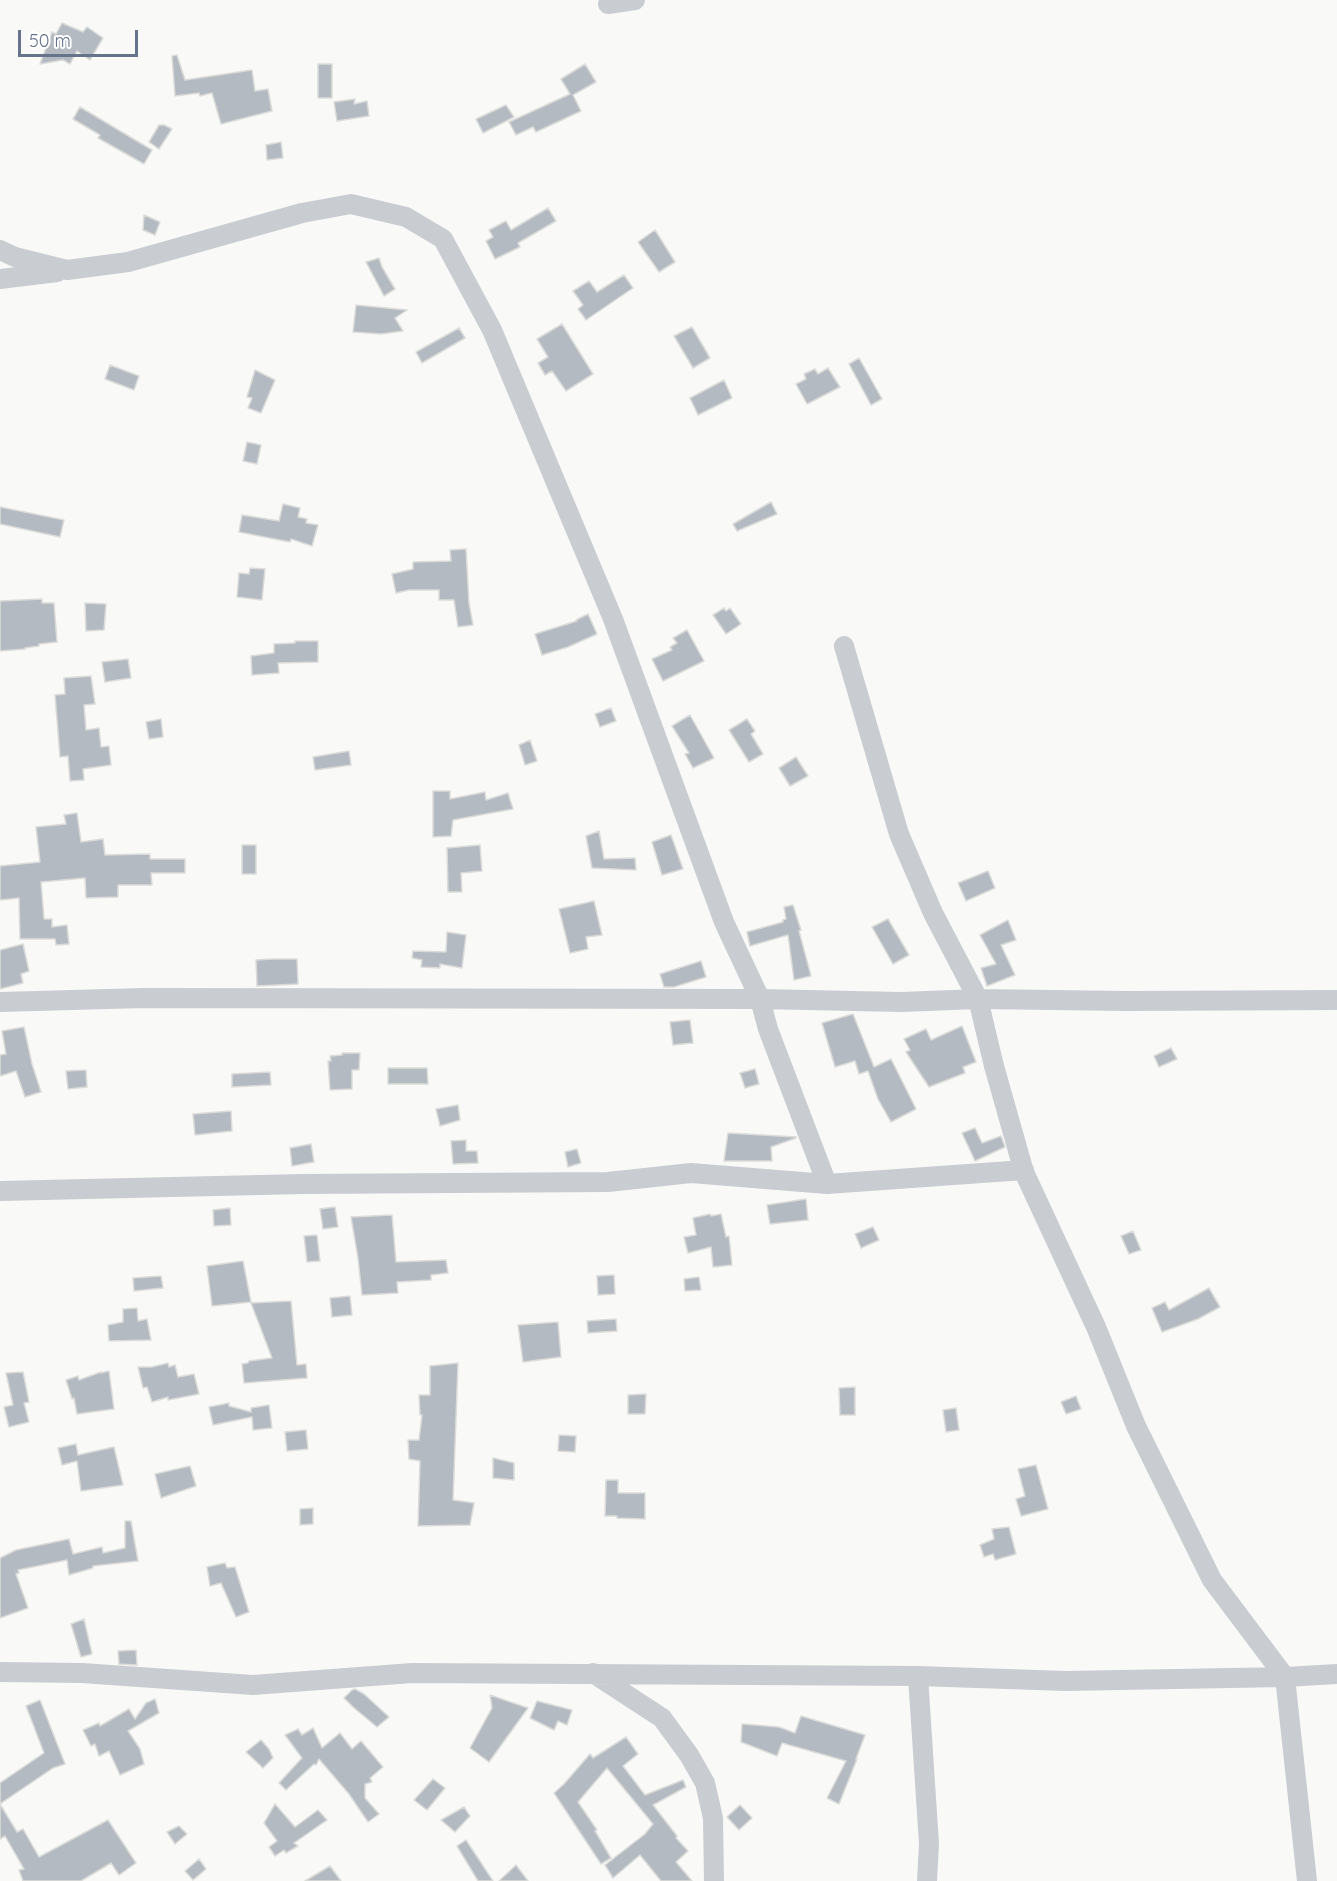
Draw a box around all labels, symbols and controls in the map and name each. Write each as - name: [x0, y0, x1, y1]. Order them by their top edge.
- scale bar: [21, 18, 141, 56]
- text: 50 m: [29, 29, 71, 52]

